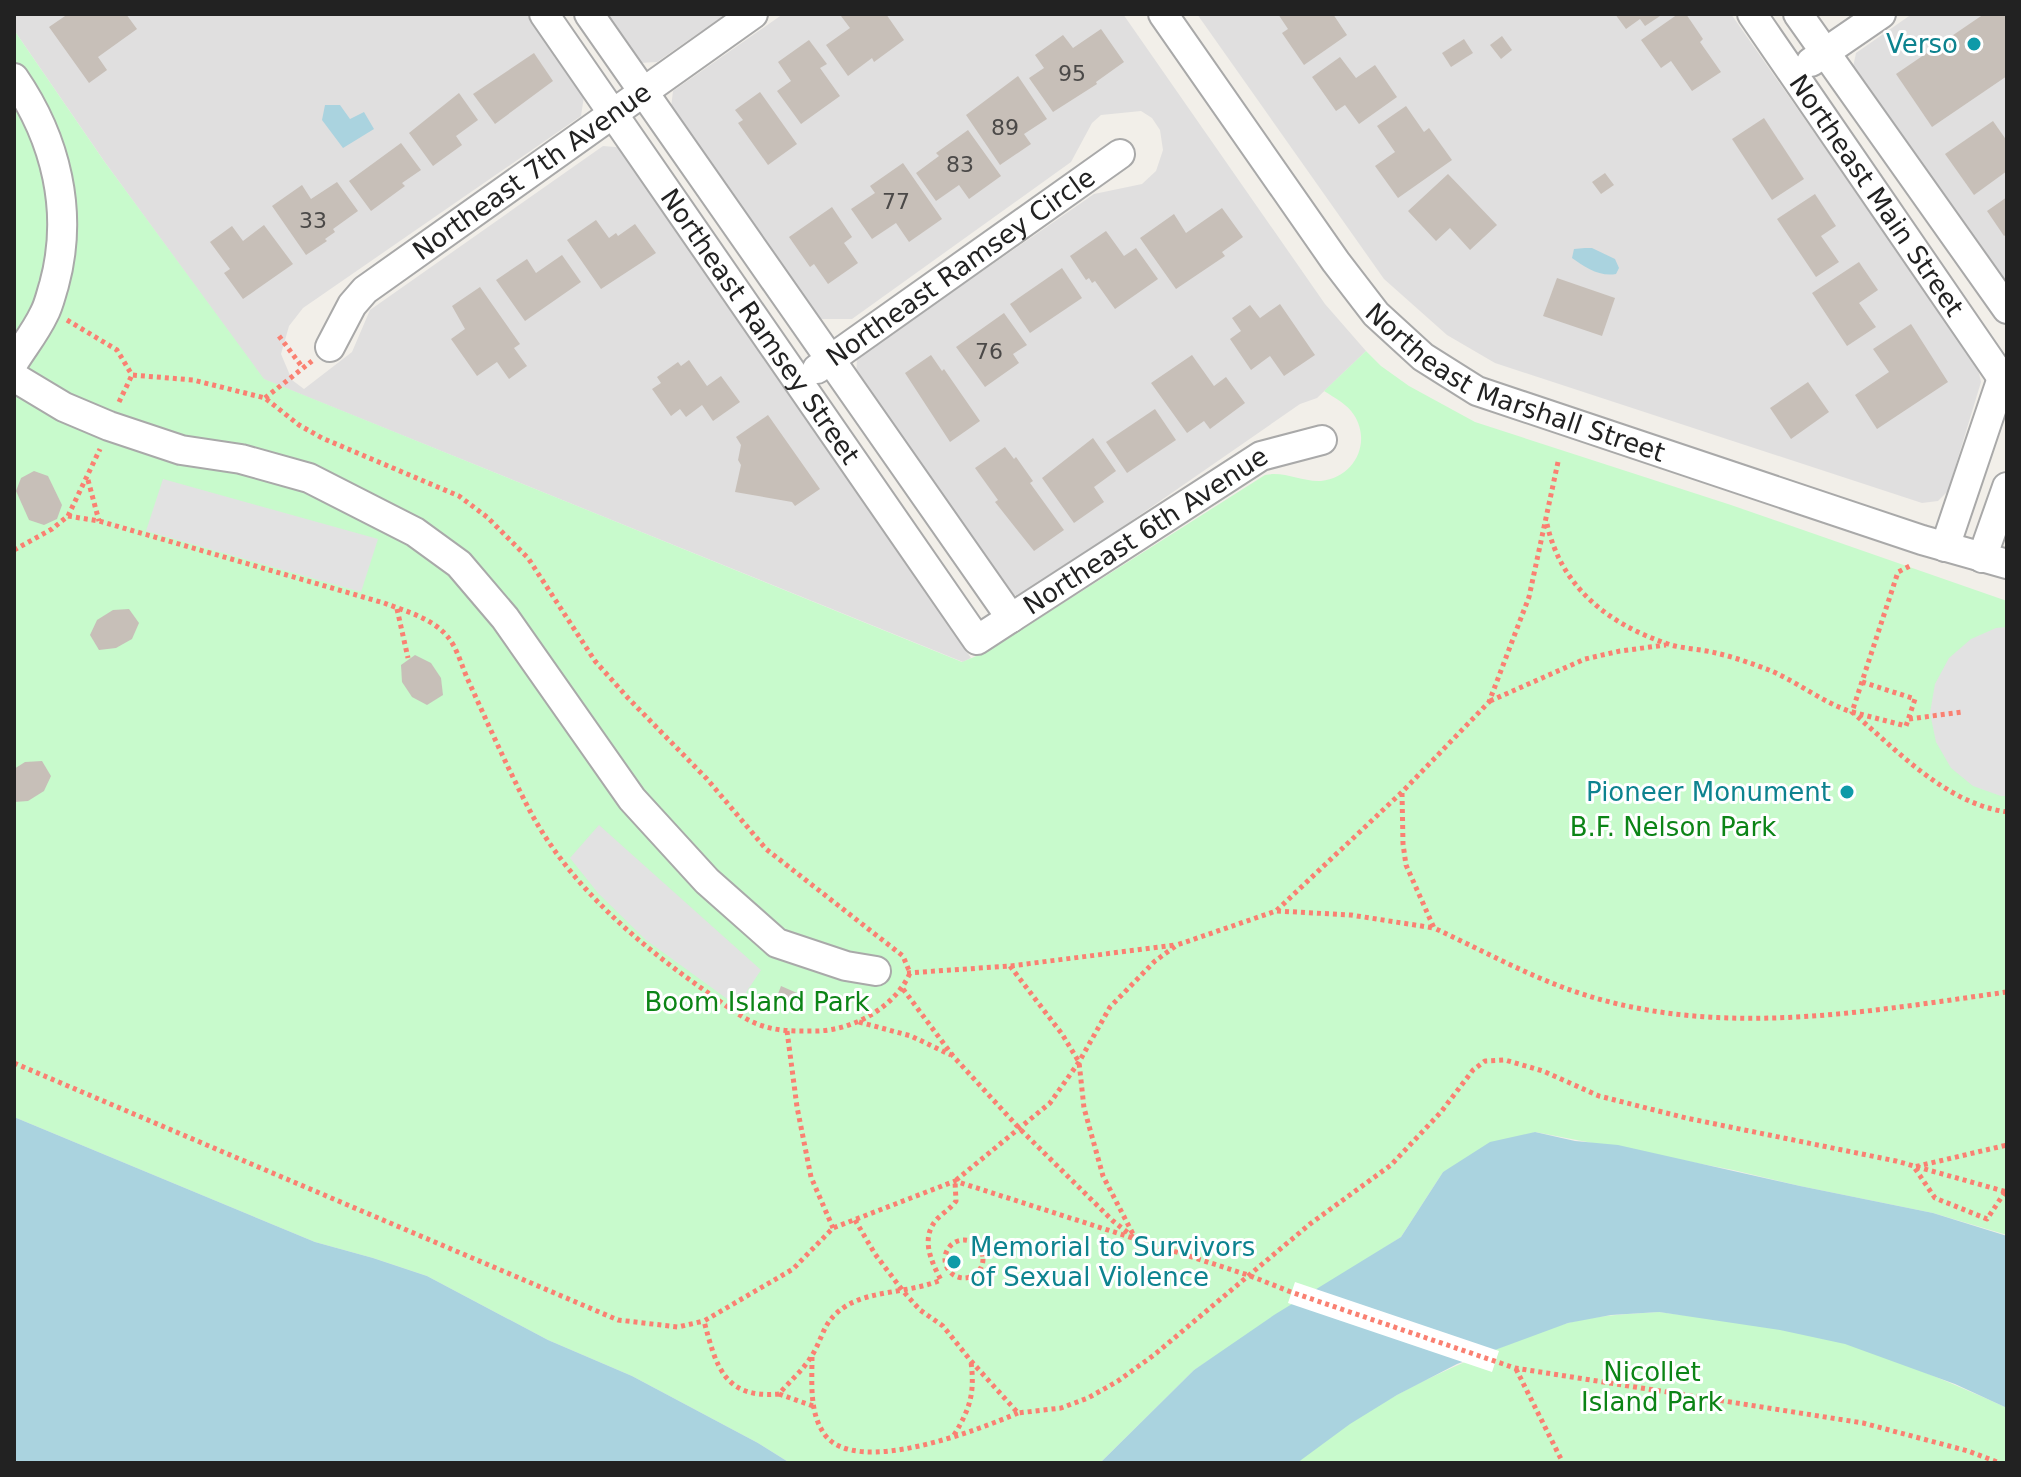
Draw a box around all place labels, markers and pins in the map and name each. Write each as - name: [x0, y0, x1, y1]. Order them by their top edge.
- place label: Verso: [1886, 29, 1958, 59]
- marker: Verso: [1965, 35, 1983, 53]
- place label: Pioneer Monument: [1586, 777, 1831, 807]
- marker: Pioneer Monument: [1838, 783, 1856, 801]
- place label: Memorial to Survivors of Sexual Violence: [970, 1232, 1255, 1292]
- marker: Memorial to Survivors of Sexual Violence: [945, 1253, 963, 1271]

